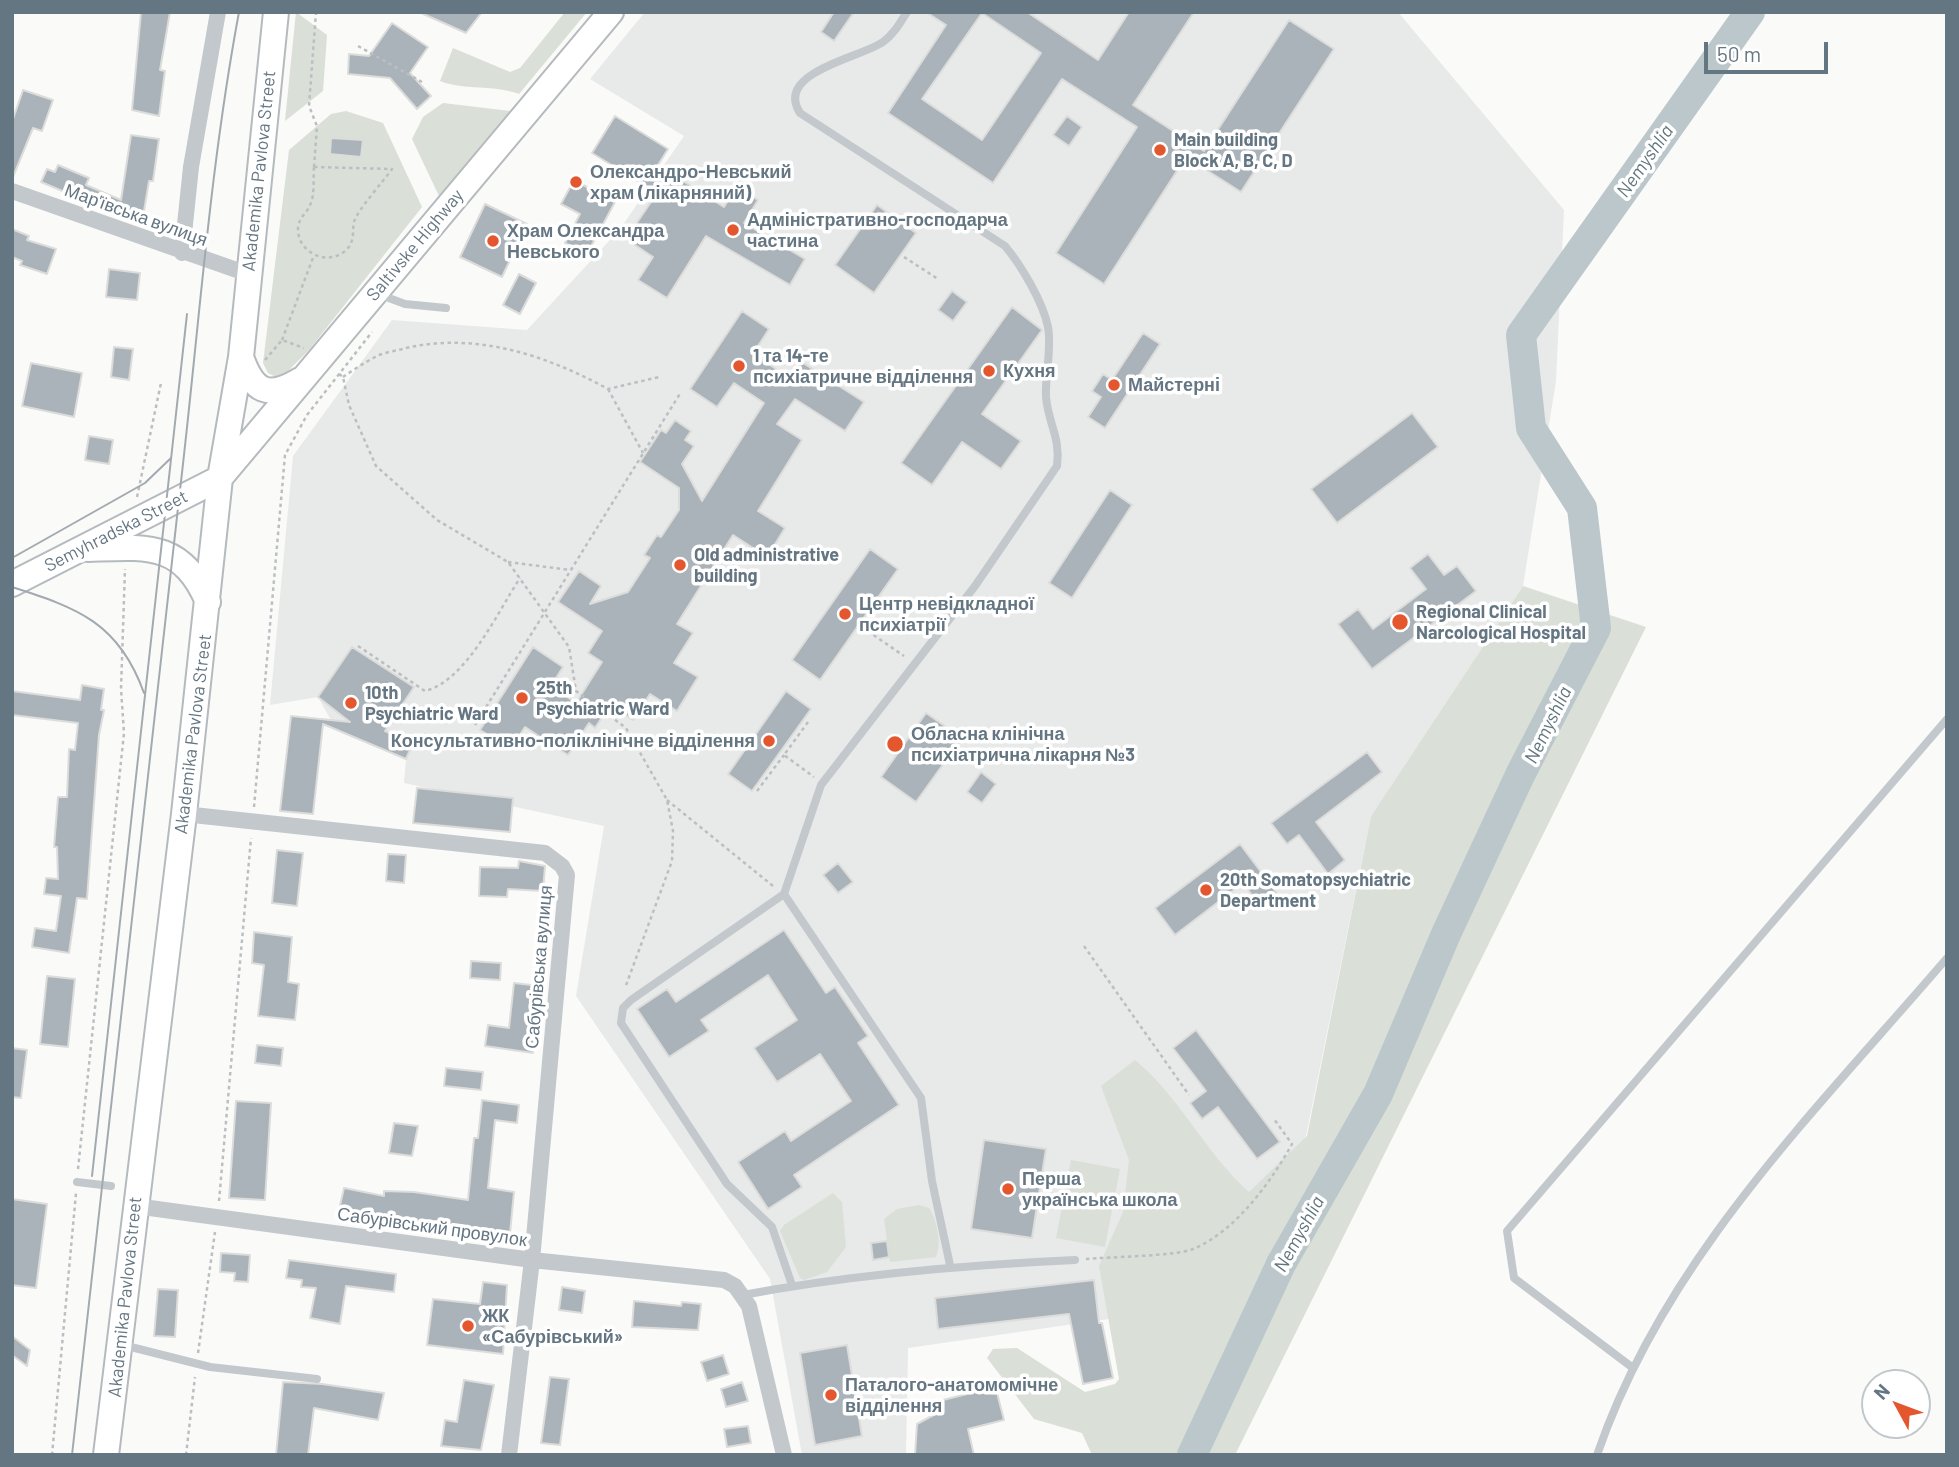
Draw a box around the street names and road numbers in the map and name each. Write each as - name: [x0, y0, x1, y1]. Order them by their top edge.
- street label: Akademika Pavlova Street: [238, 70, 280, 272]
- street label: Мар'ївська вулиця: [62, 179, 210, 251]
- street label: Saltivske Highway: [362, 185, 468, 305]
- street label: Semyhradska Street: [41, 486, 191, 576]
- street label: Akademika Pavlova Street: [170, 633, 216, 835]
- street label: Сабурівська вулиця: [521, 884, 557, 1050]
- street label: Akademika Pavlova Street: [104, 1196, 146, 1398]
- street label: Сабурівський провулок: [336, 1203, 528, 1251]

